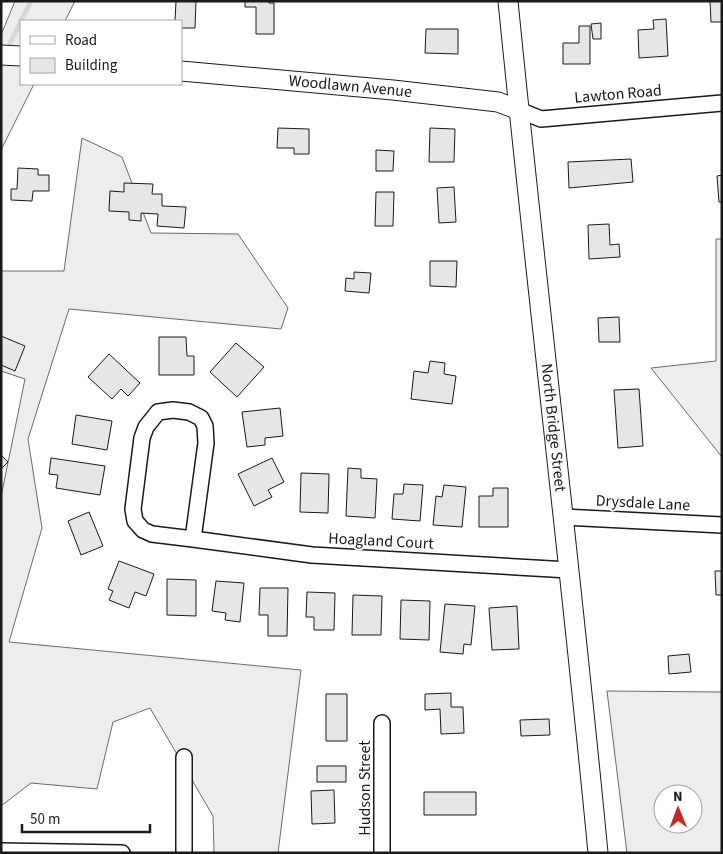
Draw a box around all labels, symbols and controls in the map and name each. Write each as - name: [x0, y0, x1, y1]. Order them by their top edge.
- legend: [20, 20, 182, 85]
- text: Road: [65, 30, 97, 51]
- text: Building: [65, 55, 118, 76]
- street label: Woodlawn Avenue: [288, 70, 413, 103]
- street label: Lawton Road: [573, 79, 663, 109]
- street label: North Bridge Street: [535, 362, 571, 493]
- street label: Drysdale Lane: [595, 490, 691, 516]
- street label: Hoagland Court: [328, 527, 435, 555]
- street label: Hudson Street: [354, 740, 376, 836]
- north arrow: [653, 784, 703, 834]
- text: N: [673, 787, 683, 807]
- scale bar: [22, 802, 150, 834]
- text: 50 m: [30, 809, 60, 830]

